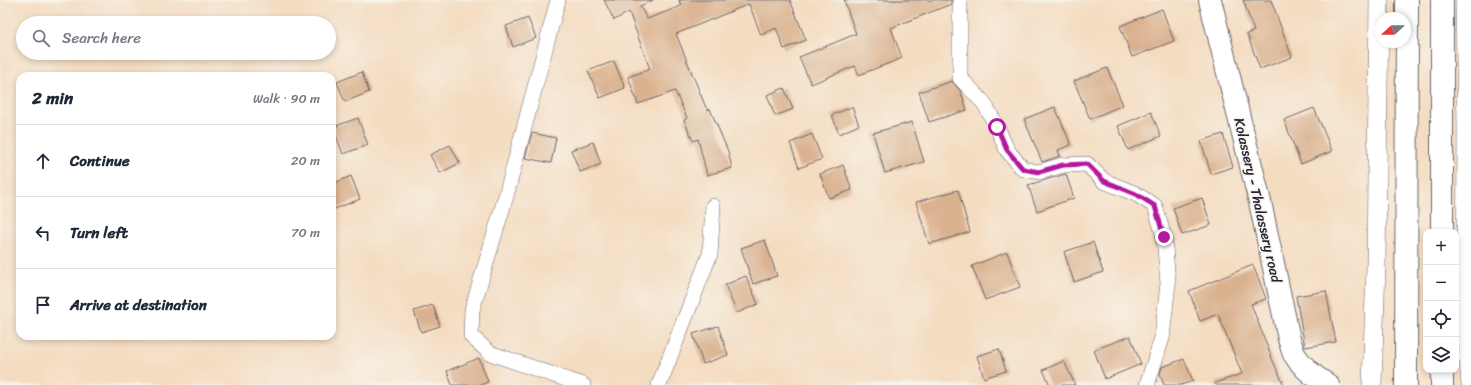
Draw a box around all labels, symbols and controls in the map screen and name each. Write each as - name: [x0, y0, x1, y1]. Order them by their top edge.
- north arrow: [1375, 12, 1411, 48]
- search box: [16, 16, 336, 60]
- text: Search here: [62, 25, 141, 51]
- icon: search: [30, 27, 52, 49]
- text: 2 min: [32, 83, 73, 113]
- text: Walk · 90 m: [253, 87, 320, 110]
- street label: Kolassery - Thalassery road: [1226, 115, 1289, 287]
- route start: [988, 118, 1006, 136]
- text: Continue: [70, 148, 130, 174]
- text: 20 m: [291, 149, 320, 172]
- icon: ahead: [32, 150, 54, 172]
- text: Turn left: [70, 220, 128, 246]
- text: 70 m: [291, 221, 320, 244]
- icon: left: [32, 222, 54, 244]
- route end: [1155, 228, 1173, 246]
- map controls: [1423, 229, 1459, 373]
- button: +: [1423, 229, 1459, 265]
- button: −: [1423, 265, 1459, 301]
- text: Arrive at destination: [70, 292, 207, 318]
- icon: arrive: [32, 294, 54, 316]
- button: locate: [1423, 301, 1459, 337]
- button: layers: [1423, 337, 1459, 373]

